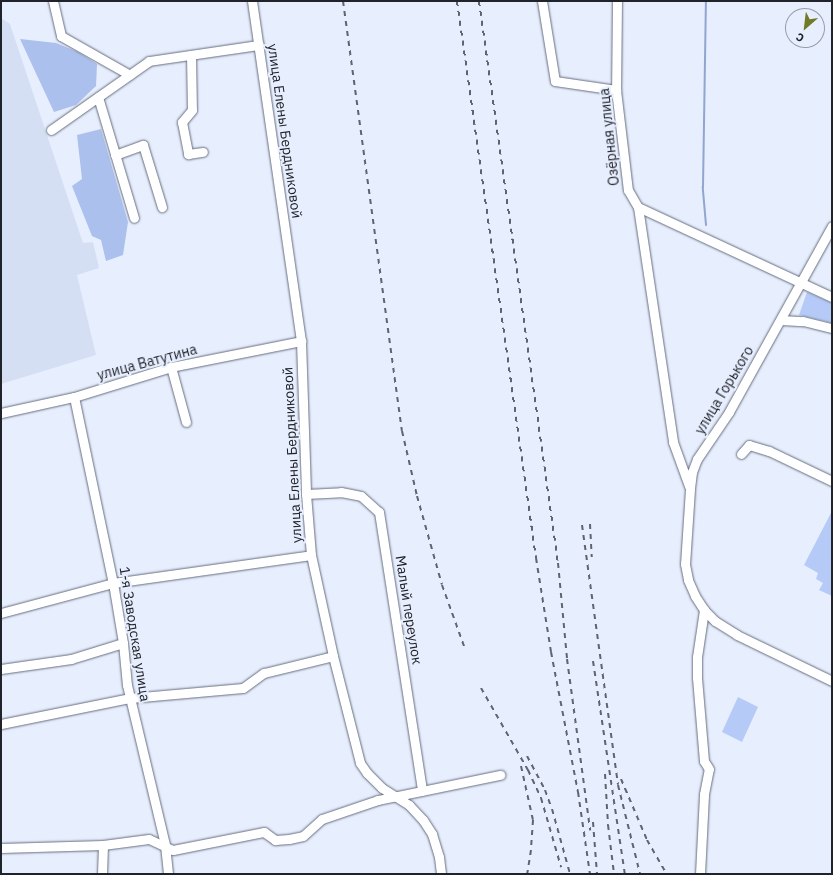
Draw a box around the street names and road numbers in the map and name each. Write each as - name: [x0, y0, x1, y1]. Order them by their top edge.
- street label: улица Елены Бердниковой: [264, 43, 306, 219]
- street label: Озёрная улица: [596, 87, 622, 187]
- street label: улица Ватутина: [95, 341, 199, 383]
- street label: улица Горького: [691, 343, 757, 437]
- street label: улица Елены Бердниковой: [279, 367, 305, 543]
- street label: Малый переулок: [392, 554, 426, 666]
- street label: 1-я Заводская улица: [116, 565, 154, 703]

